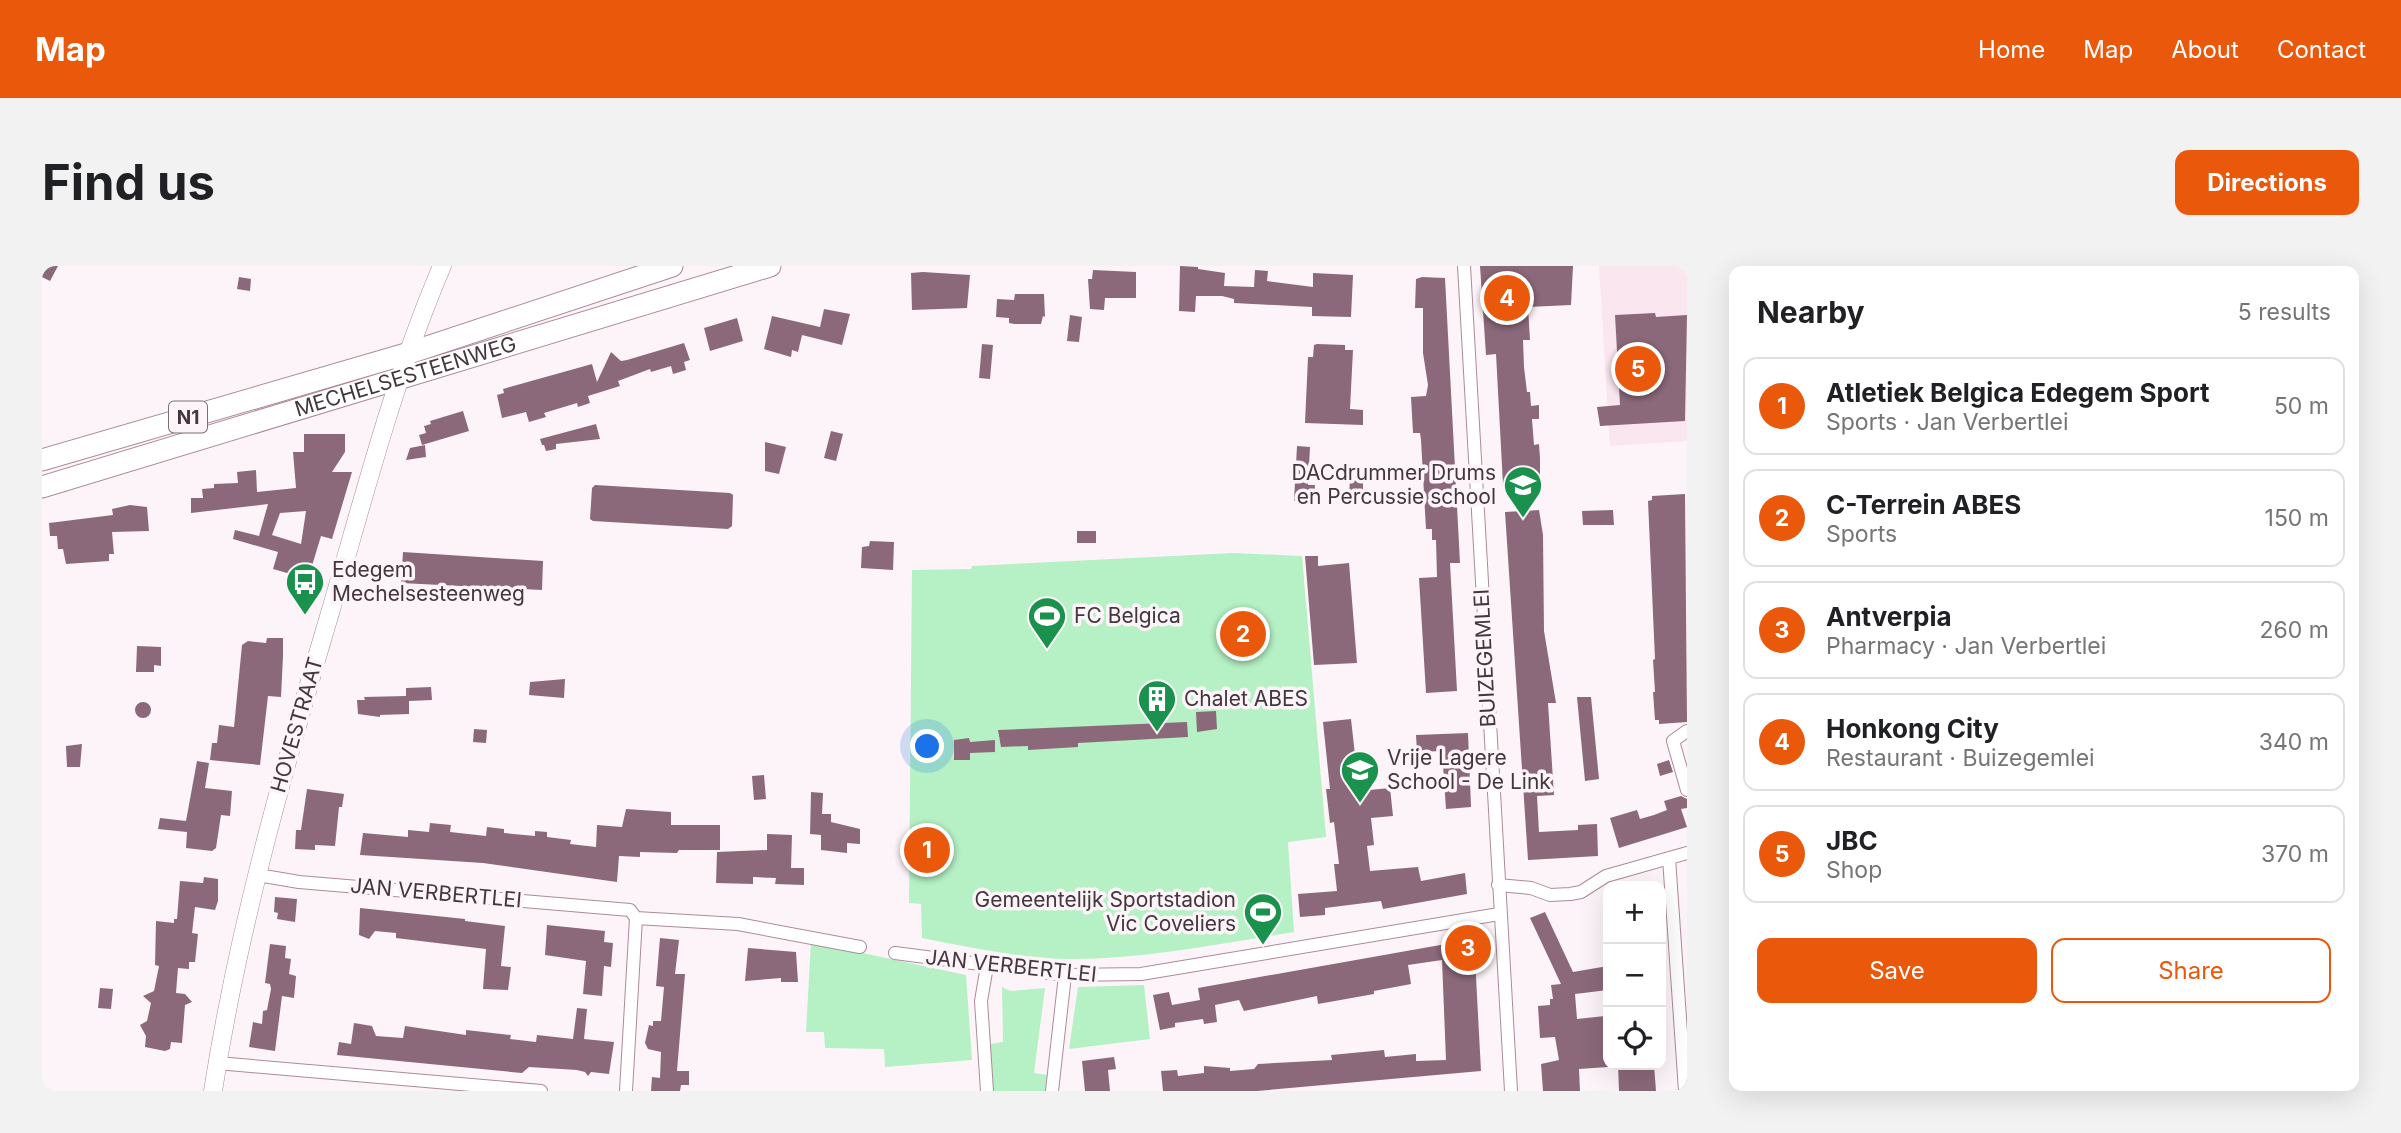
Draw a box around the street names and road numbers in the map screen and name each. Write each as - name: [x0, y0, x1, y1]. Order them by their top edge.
- street label: MECHELSESTEENWEG: [292, 331, 519, 422]
- road number: N1: [169, 402, 207, 433]
- street label: BUIZEGEMLEI: [1468, 588, 1501, 728]
- street label: HOVESTRAAT: [265, 654, 328, 795]
- street label: JAN VERBERTLEI: [349, 873, 523, 912]
- street label: JAN VERBERTLEI: [924, 944, 1098, 987]

